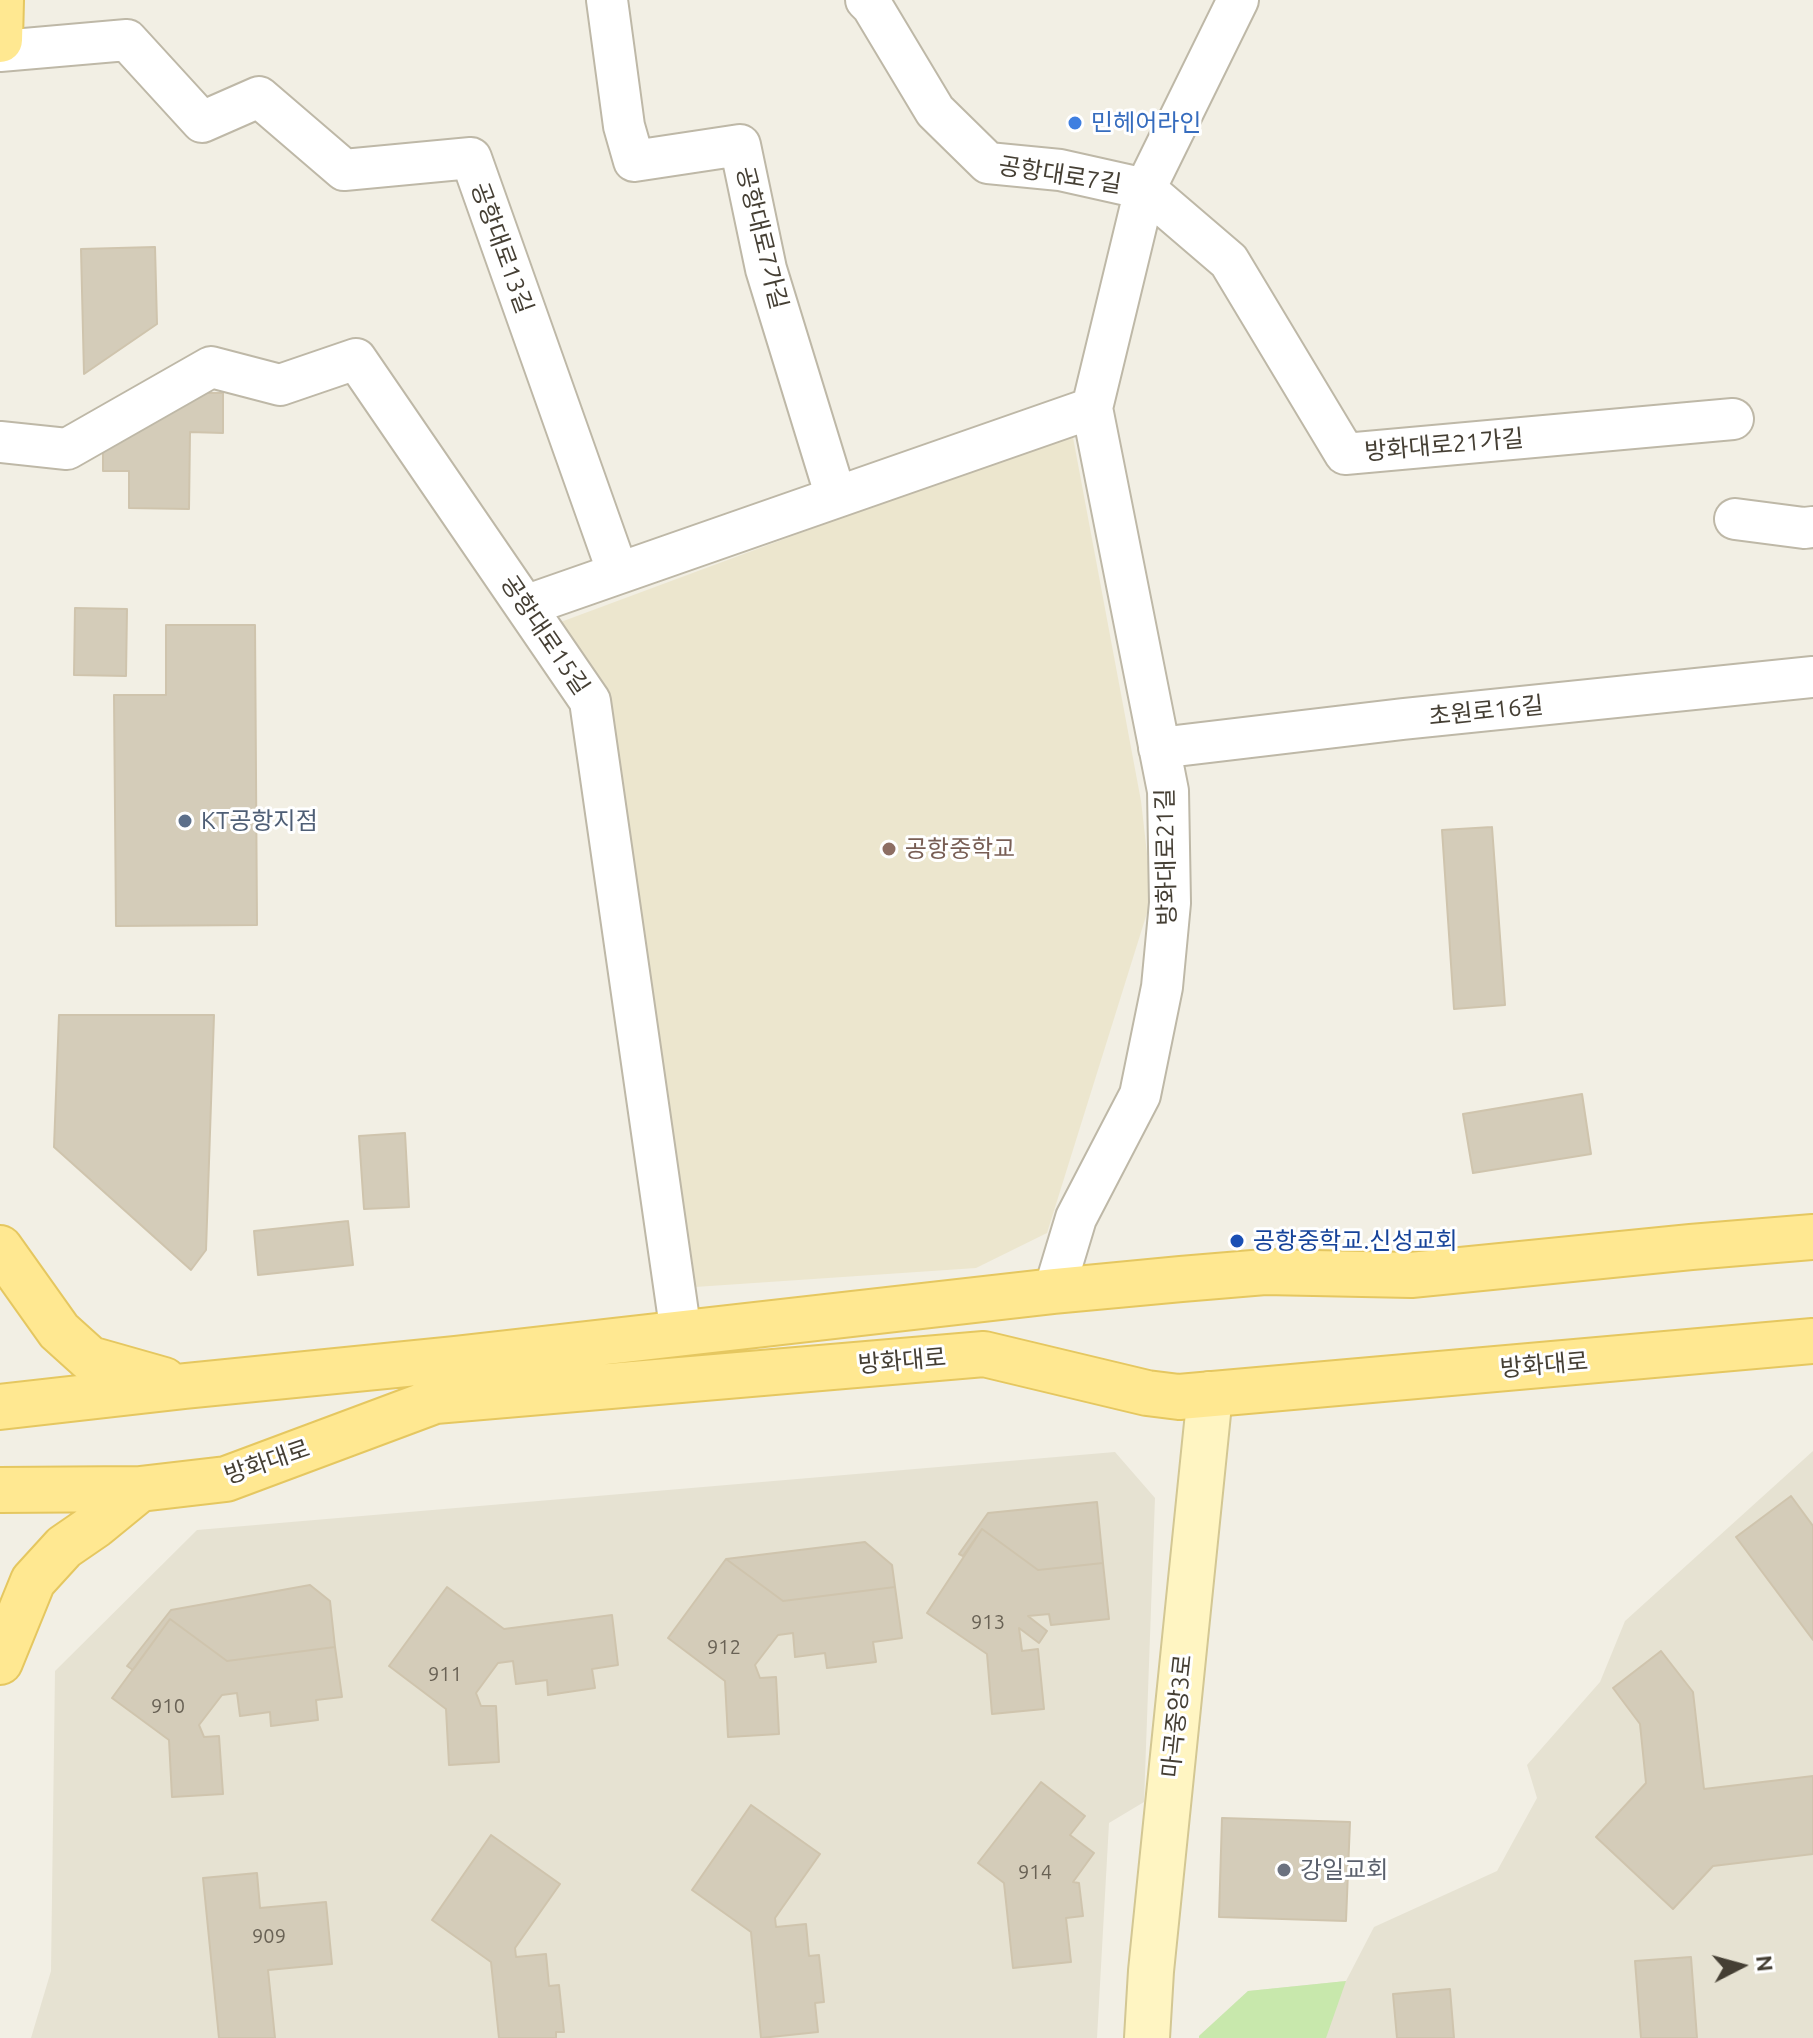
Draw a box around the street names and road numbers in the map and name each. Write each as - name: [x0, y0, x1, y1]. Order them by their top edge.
- street label: 공항대로7길: [997, 151, 1123, 199]
- street label: 공항대로7가길: [730, 164, 794, 312]
- street label: 공항대로13길: [465, 178, 539, 318]
- street label: 방화대로21가길: [1363, 424, 1525, 466]
- street label: 공항대로15길: [495, 570, 595, 700]
- street label: 초원로16길: [1427, 691, 1545, 731]
- street label: 방화대로21길: [1150, 788, 1182, 926]
- street label: 방화대로: [857, 1343, 947, 1379]
- street label: 방화대로: [1499, 1347, 1589, 1383]
- street label: 방화대로: [221, 1434, 313, 1490]
- street label: 마곡중앙3로: [1156, 1653, 1198, 1779]

